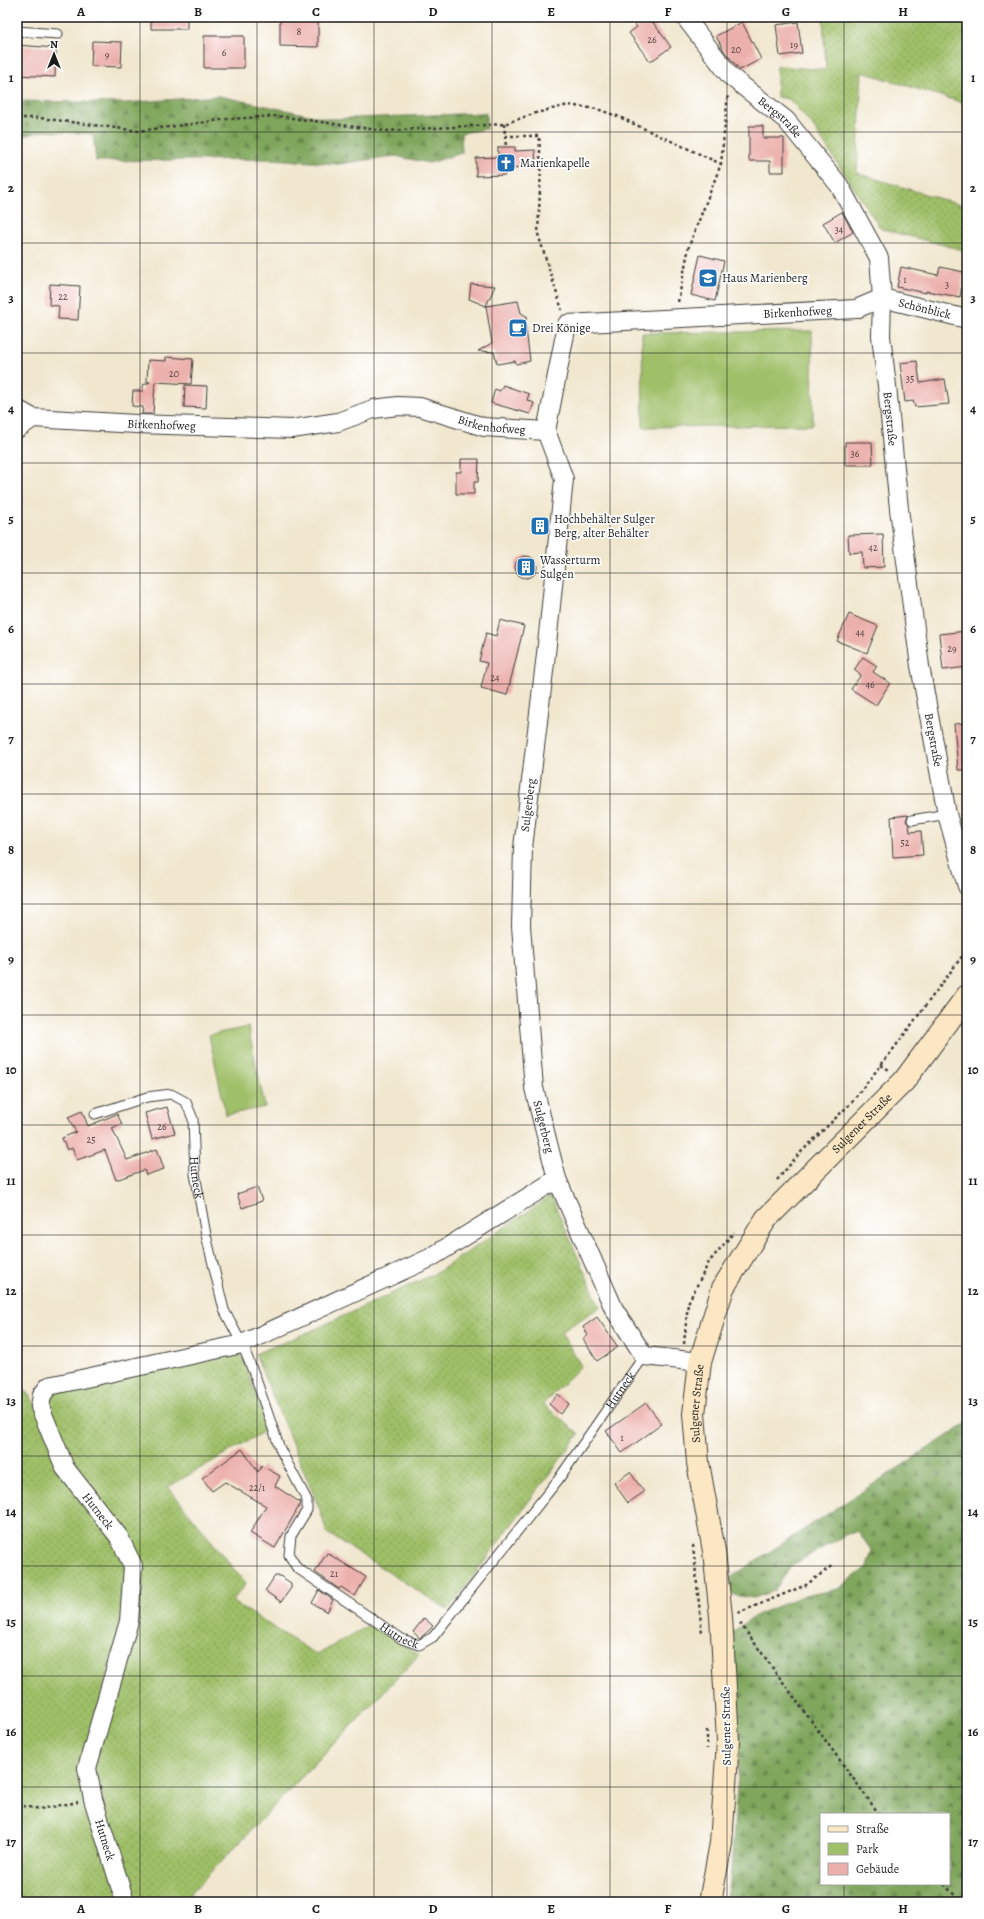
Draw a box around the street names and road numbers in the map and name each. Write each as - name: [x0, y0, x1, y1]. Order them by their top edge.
- street label: Bergstraße: [755, 93, 805, 141]
- street label: Schönblick: [897, 294, 953, 323]
- street label: Birkenhofweg: [763, 302, 832, 322]
- street label: Bergstraße: [880, 391, 901, 447]
- street label: Birkenhofweg: [456, 411, 526, 438]
- street label: Birkenhofweg: [127, 415, 196, 434]
- street label: Bergstraße: [921, 712, 946, 768]
- street label: Sulgerberg: [517, 777, 539, 833]
- street label: Sulgener Straße: [828, 1090, 895, 1157]
- street label: Sulgerberg: [529, 1099, 558, 1155]
- street label: Hutneck: [186, 1156, 207, 1200]
- street label: Sulgener Straße: [686, 1363, 708, 1444]
- street label: Hutneck: [602, 1368, 639, 1412]
- street label: Hutneck: [79, 1489, 117, 1533]
- street label: Hutneck: [377, 1618, 421, 1652]
- street label: Sulgener Straße: [717, 1686, 735, 1766]
- street label: Hutneck: [91, 1817, 119, 1863]

